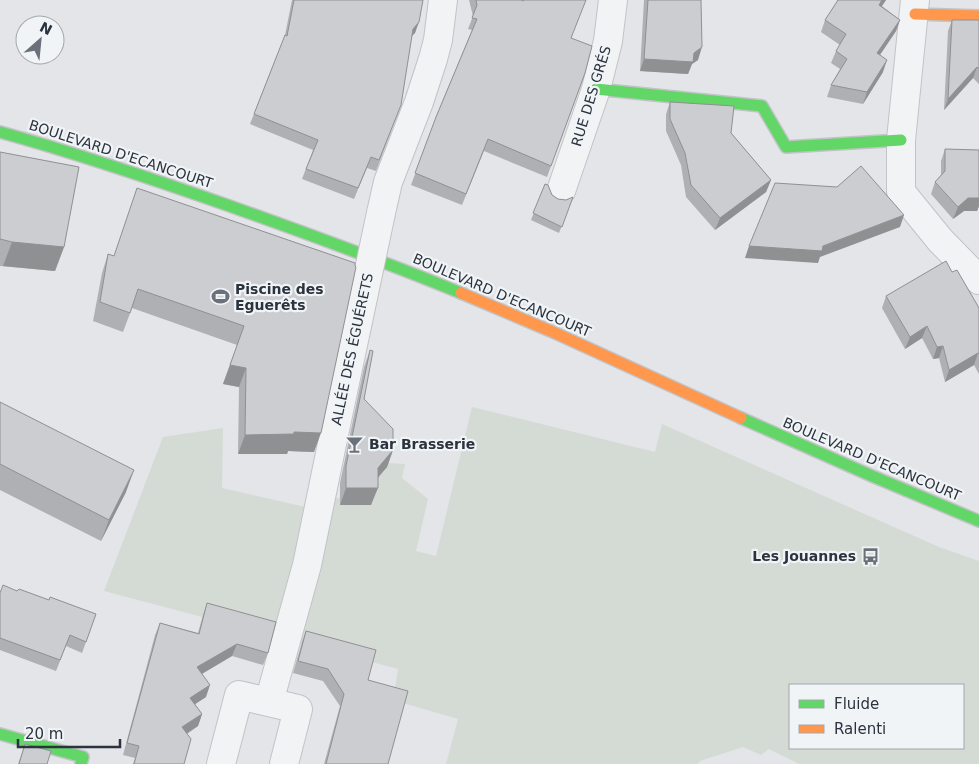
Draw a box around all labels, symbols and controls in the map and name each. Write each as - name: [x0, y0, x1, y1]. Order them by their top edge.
- north arrow: [15, 15, 65, 65]
- text: N: [37, 19, 55, 38]
- street label: RUE DES GRÉS: [568, 44, 614, 148]
- street label: BOULEVARD D'ECANCOURT: [27, 117, 215, 191]
- street label: BOULEVARD D'ECANCOURT: [410, 250, 594, 340]
- street label: ALLÉE DES ÉGUÉRETS: [328, 271, 376, 427]
- place label: Piscine des Eguerêts: [235, 281, 324, 313]
- sports icon: Piscine des Eguerêts: [211, 287, 231, 307]
- street label: BOULEVARD D'ECANCOURT: [780, 414, 964, 504]
- bar icon: Bar Brasserie: [345, 434, 365, 454]
- place label: Bar Brasserie: [369, 436, 475, 452]
- bus stop icon: Les Jouannes: [860, 546, 880, 566]
- place label: Les Jouannes: [752, 548, 856, 564]
- legend: [789, 684, 964, 749]
- text: Fluide: [834, 695, 879, 713]
- scale bar: [18, 716, 120, 748]
- text: Ralenti: [834, 720, 886, 738]
- text: 20 m: [25, 725, 63, 743]

